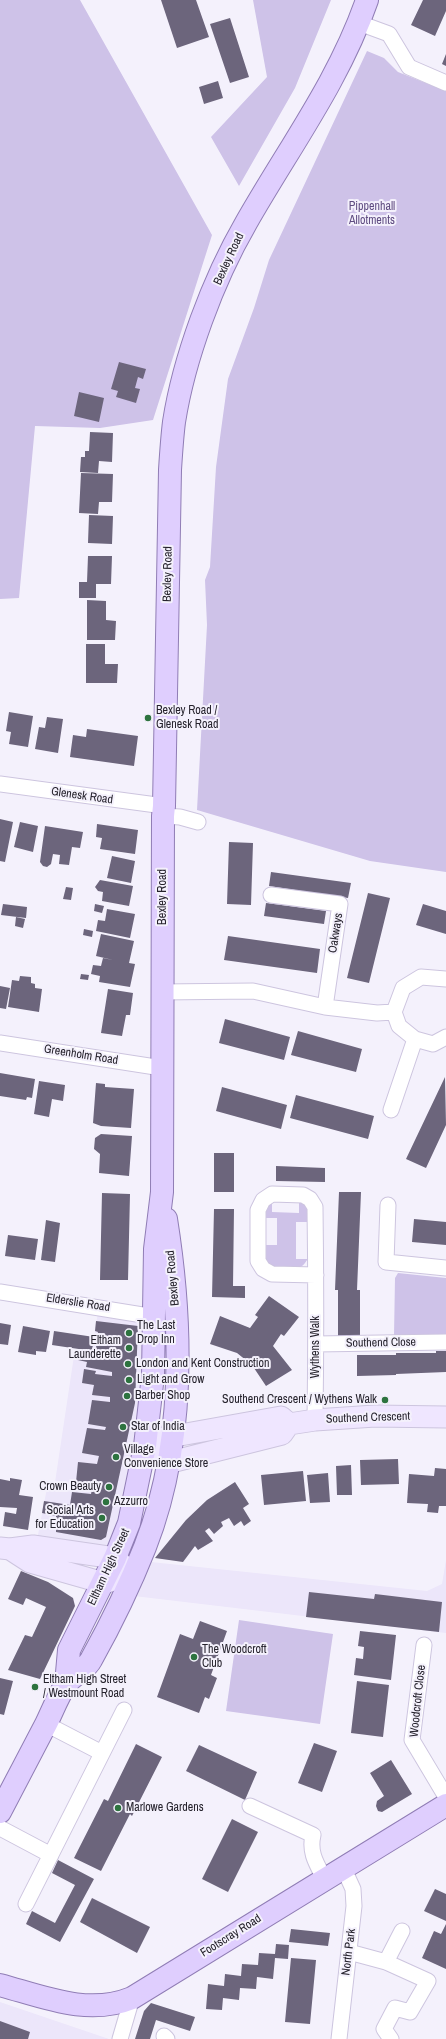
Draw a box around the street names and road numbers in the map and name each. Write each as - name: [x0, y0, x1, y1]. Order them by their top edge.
- street label: Bexley Road: [211, 231, 247, 287]
- street label: Bexley Road: [160, 546, 176, 602]
- street label: Glenesk Road: [50, 785, 114, 807]
- street label: Bexley Road: [156, 869, 170, 925]
- street label: Oakways: [326, 912, 346, 954]
- street label: Greenholm Road: [43, 1042, 119, 1068]
- street label: Bexley Road: [163, 1250, 183, 1306]
- street label: Elderslie Road: [45, 1291, 111, 1315]
- street label: Wythens Walk: [309, 1316, 323, 1378]
- street label: Southend Close: [346, 1335, 416, 1351]
- street label: Southend Crescent: [326, 1409, 410, 1427]
- street label: Eltham High Street: [85, 1526, 133, 1608]
- street label: Woodcroft Close: [407, 1664, 429, 1738]
- street label: Footscray Road: [198, 1912, 264, 1960]
- street label: North Park: [339, 1928, 359, 1976]

